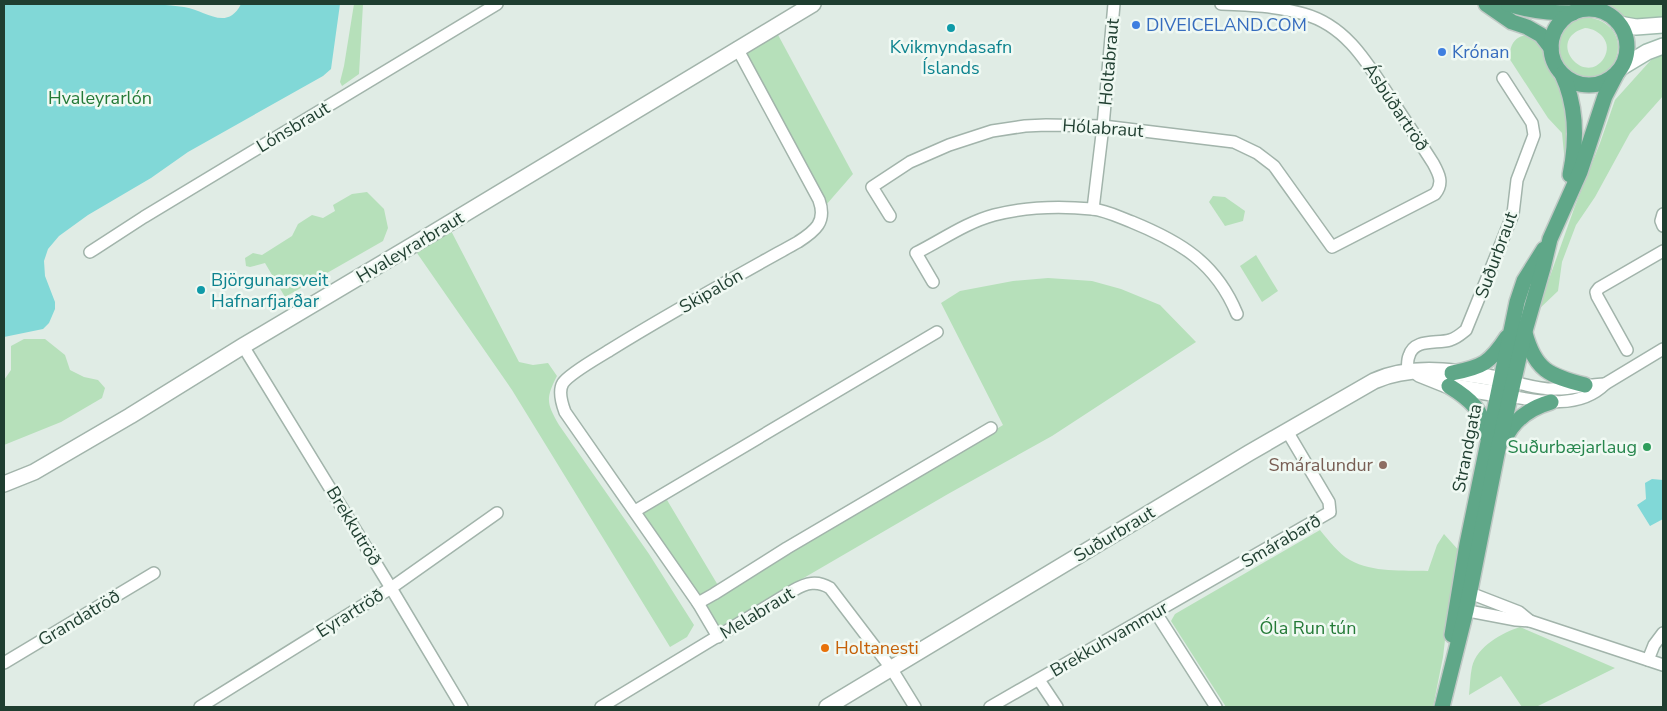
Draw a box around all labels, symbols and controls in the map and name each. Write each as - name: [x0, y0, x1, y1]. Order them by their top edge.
- place label: DIVEICELAND.COM: [1146, 13, 1307, 37]
- street label: Holtabraut: [1093, 17, 1125, 107]
- marker: DIVEICELAND.COM: [1130, 19, 1142, 31]
- marker: Kvikmyndasafn Íslands: [945, 22, 957, 34]
- place label: Kvikmyndasafn Íslands: [890, 35, 1012, 80]
- place label: Krónan: [1452, 40, 1510, 64]
- marker: Krónan: [1436, 46, 1448, 58]
- street label: Ásbúðartröð: [1358, 58, 1434, 156]
- park label: Hvaleyrarlón: [48, 86, 152, 110]
- street label: Lónsbraut: [252, 95, 335, 158]
- street label: Hólabraut: [1062, 113, 1145, 143]
- street label: Hvaleyrarbraut: [352, 205, 469, 289]
- street label: Suðurbraut: [1469, 208, 1523, 302]
- street label: Skipalón: [675, 263, 747, 319]
- place label: Björgunarsveit Hafnarfjarðar: [211, 268, 329, 313]
- marker: Björgunarsveit Hafnarfjarðar: [195, 284, 207, 296]
- street label: Strandgata: [1447, 402, 1487, 494]
- place label: Suðurbæjarlaug: [1507, 435, 1637, 459]
- marker: Suðurbæjarlaug: [1641, 441, 1653, 453]
- place label: Smáralundur: [1268, 453, 1374, 477]
- marker: Smáralundur: [1377, 459, 1389, 471]
- street label: Brekkutröð: [321, 482, 387, 570]
- street label: Suðurbraut: [1069, 500, 1160, 568]
- street label: Smárabarð: [1237, 509, 1325, 573]
- street label: Melabraut: [715, 581, 799, 645]
- street label: Eyrartröð: [312, 583, 388, 643]
- street label: Grandatröð: [33, 584, 125, 652]
- street label: Brekkuhvammur: [1046, 595, 1173, 682]
- park label: Óla Run tún: [1260, 616, 1356, 640]
- place label: Holtanesti: [835, 636, 919, 660]
- marker: Holtanesti: [819, 642, 831, 654]

